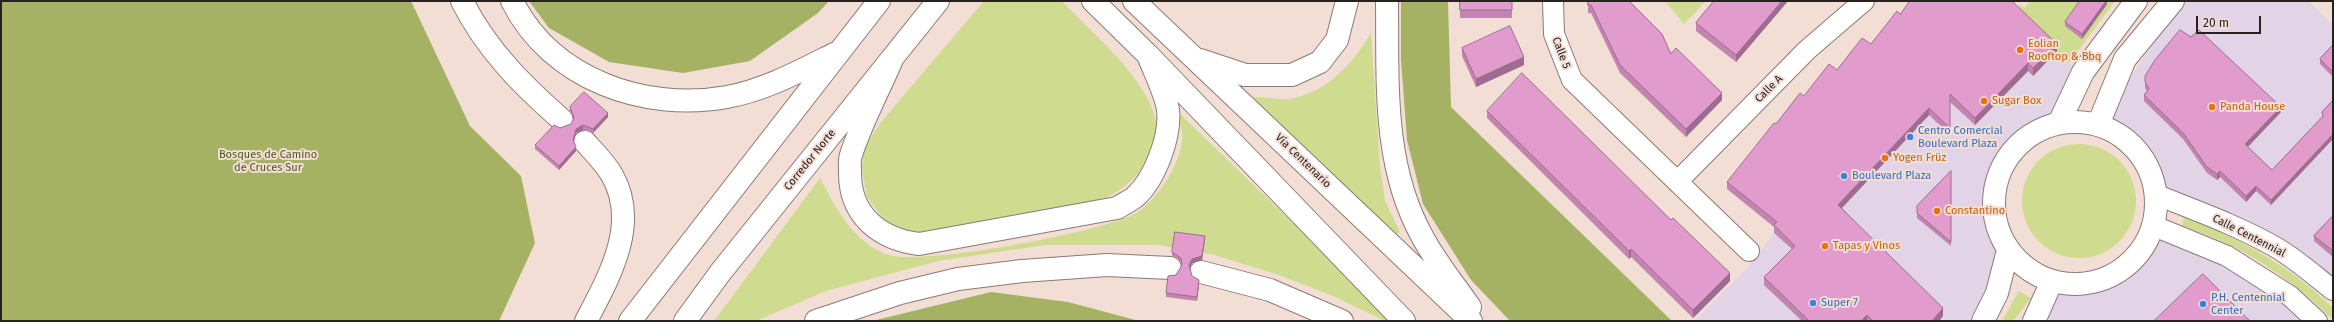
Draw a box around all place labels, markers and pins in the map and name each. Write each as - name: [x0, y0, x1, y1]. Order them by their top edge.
- place label: Eolian Rooftop & Bbq: [2028, 37, 2101, 63]
- marker: Eolian Rooftop & Bbq: [2015, 45, 2025, 55]
- place label: Sugar Box: [1992, 94, 2041, 108]
- marker: Sugar Box: [1979, 96, 1989, 106]
- place label: Panda House: [2220, 100, 2285, 114]
- marker: Panda House: [2207, 102, 2217, 112]
- place label: Centro Comercial Boulevard Plaza: [1918, 124, 2003, 150]
- marker: Centro Comercial Boulevard Plaza: [1905, 132, 1915, 142]
- place label: Yogen Früz: [1893, 151, 1946, 165]
- marker: Yogen Früz: [1880, 153, 1890, 163]
- place label: Boulevard Plaza: [1852, 169, 1931, 183]
- marker: Boulevard Plaza: [1839, 171, 1849, 181]
- place label: Constantino: [1945, 204, 2005, 218]
- marker: Constantino: [1932, 206, 1942, 216]
- place label: Tapas y Vinos: [1833, 239, 1900, 253]
- marker: Tapas y Vinos: [1820, 241, 1830, 251]
- place label: P.H. Centennial Center: [2211, 291, 2285, 317]
- place label: Super 7: [1821, 296, 1858, 310]
- marker: Super 7: [1808, 298, 1818, 308]
- marker: P.H. Centennial Center: [2198, 299, 2208, 309]

